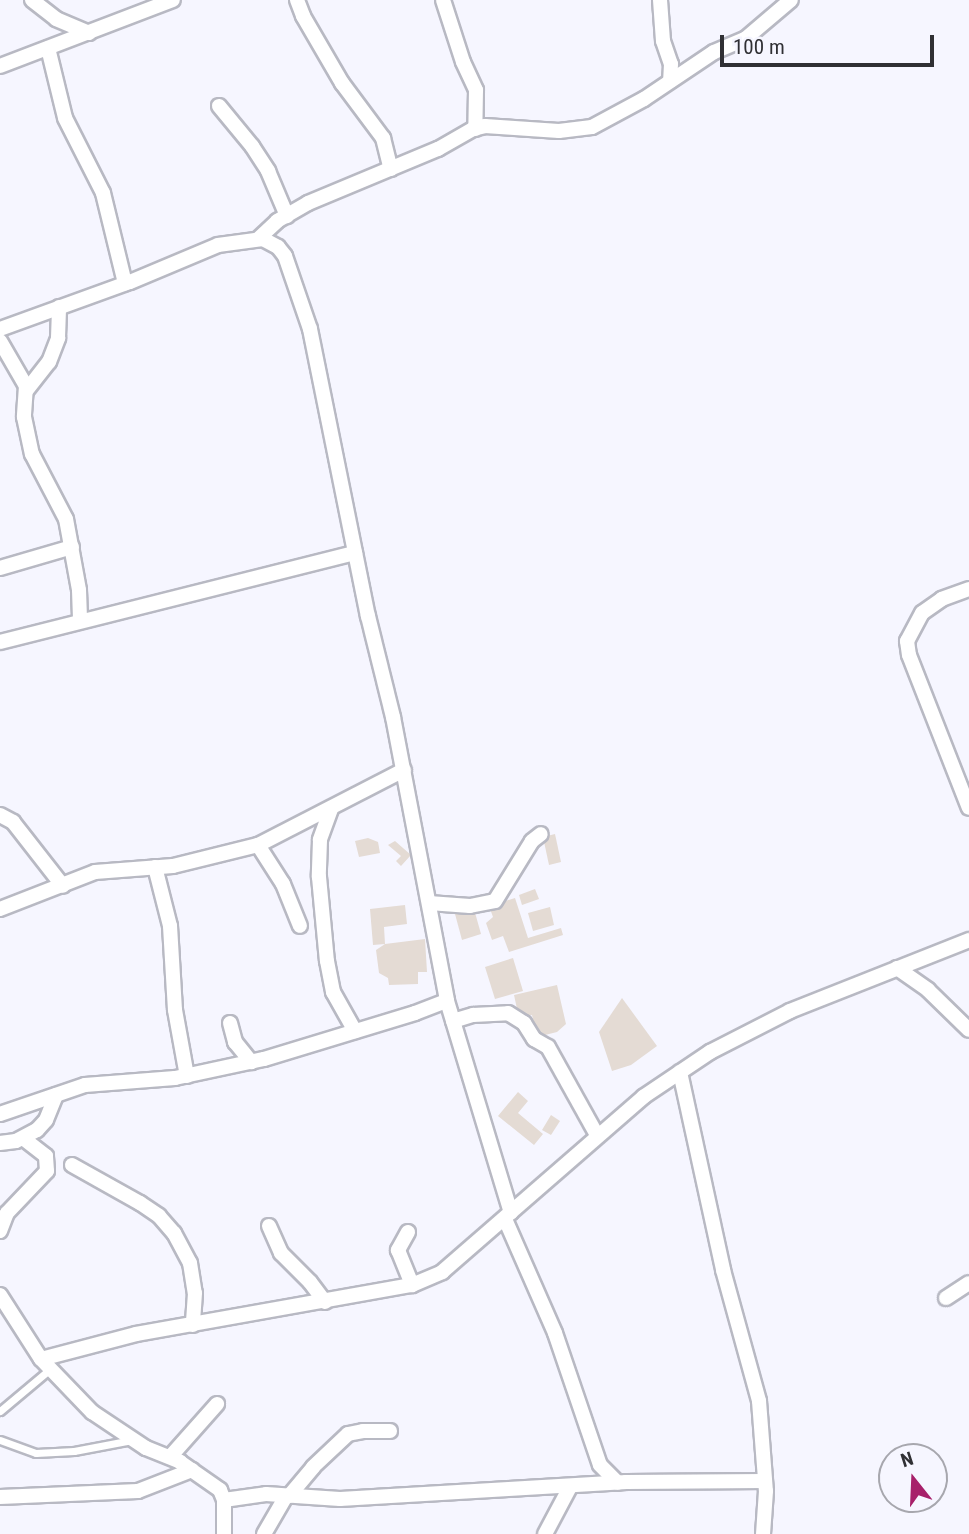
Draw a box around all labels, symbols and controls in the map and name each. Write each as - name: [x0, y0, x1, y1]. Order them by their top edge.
- scale bar: [724, 21, 937, 65]
- text: 100 m: [733, 35, 785, 59]
- north arrow: [878, 1443, 948, 1513]
- text: N: [898, 1447, 916, 1472]

